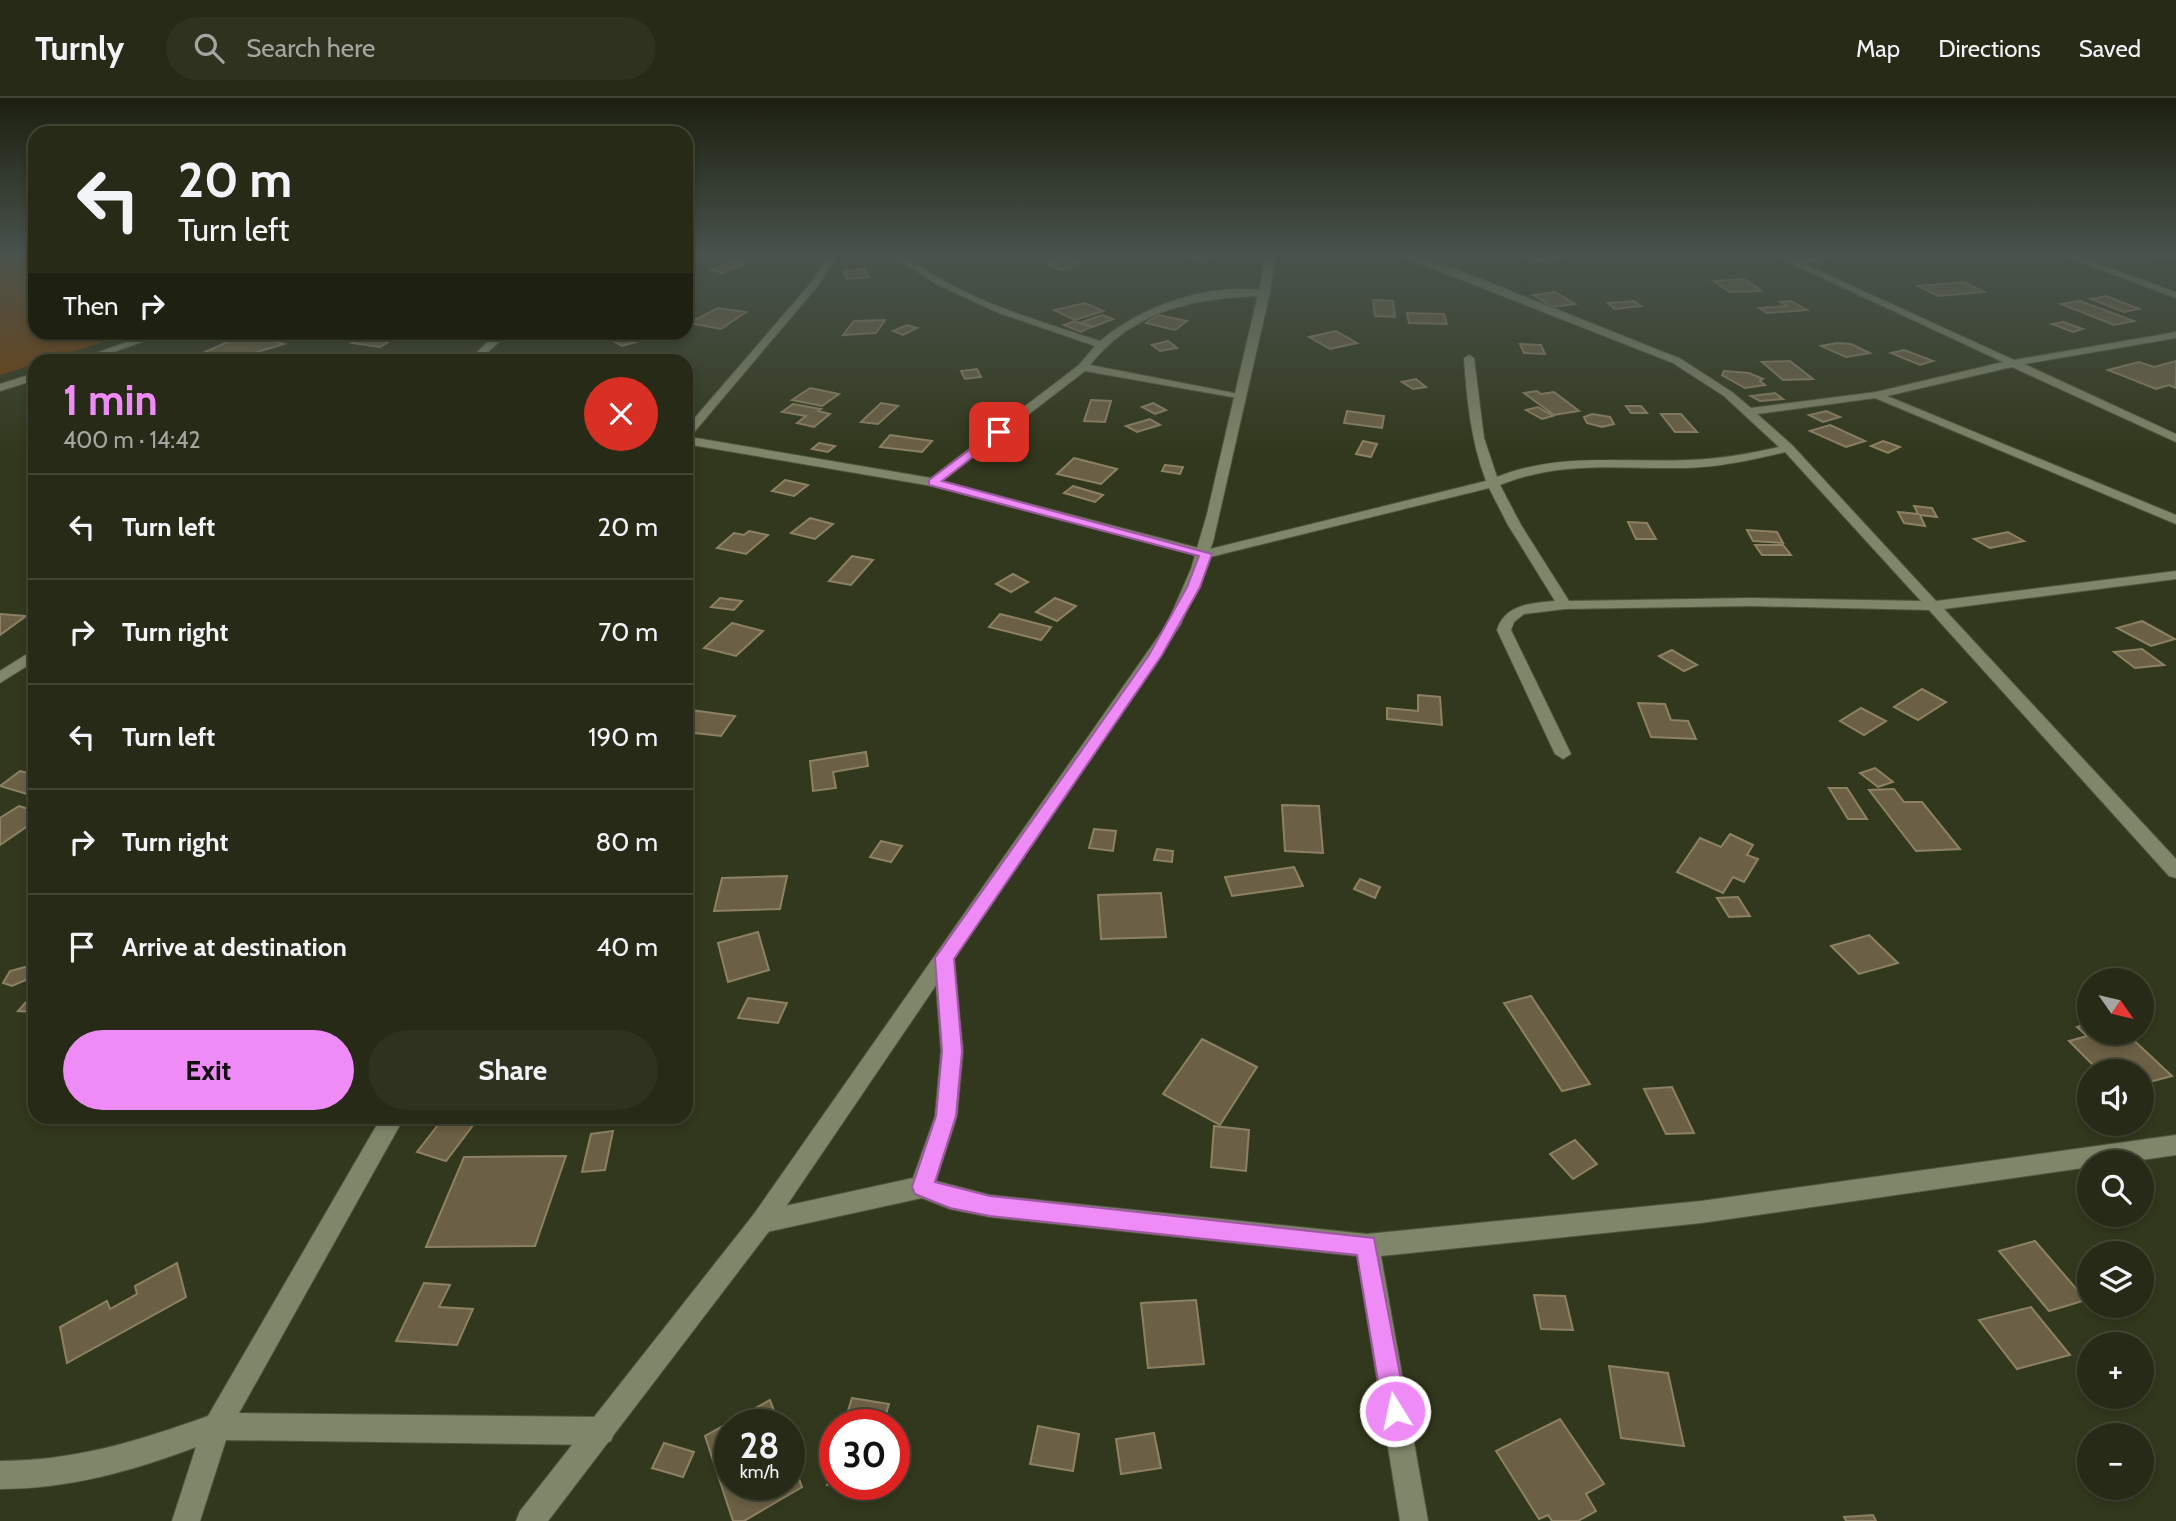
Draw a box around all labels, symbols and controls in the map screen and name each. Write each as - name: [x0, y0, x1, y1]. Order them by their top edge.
- search box: [166, 17, 656, 80]
- text: Turnly: [35, 28, 124, 68]
- icon: search: [190, 29, 228, 67]
- text: Search here: [246, 32, 375, 64]
- text: Map: [1856, 34, 1900, 63]
- text: Directions: [1938, 34, 2041, 63]
- text: Saved: [2079, 34, 2141, 63]
- text: 20 m: [178, 150, 292, 209]
- icon: left: [63, 154, 154, 245]
- text: Turn left: [178, 210, 289, 249]
- icon: right: [133, 287, 171, 325]
- text: Then: [63, 290, 119, 322]
- text: 1 min: [63, 374, 158, 426]
- button: close: [584, 377, 658, 451]
- pin: [969, 402, 1029, 462]
- icon: arrive: [980, 413, 1018, 451]
- text: 400 m · 14:42: [63, 426, 201, 454]
- icon: left: [63, 508, 101, 546]
- text: Turn left: [122, 511, 215, 543]
- text: 20 m: [598, 511, 658, 543]
- icon: right: [63, 613, 101, 651]
- text: Turn right: [122, 616, 228, 648]
- text: 70 m: [598, 616, 658, 648]
- icon: left: [63, 718, 101, 756]
- text: Turn left: [122, 721, 215, 753]
- text: 190 m: [588, 721, 658, 753]
- icon: right: [63, 823, 101, 861]
- text: Turn right: [122, 826, 228, 858]
- text: 80 m: [595, 826, 658, 858]
- icon: arrive: [63, 928, 101, 966]
- text: Arrive at destination: [122, 931, 347, 963]
- text: 40 m: [596, 931, 658, 963]
- north arrow: [2077, 968, 2154, 1045]
- map controls: [2077, 968, 2154, 1500]
- button: Exit: [63, 1030, 354, 1110]
- button: Share: [368, 1030, 658, 1110]
- button: sound: [2077, 1059, 2154, 1136]
- button: search: [2077, 1150, 2154, 1227]
- button: layers: [2077, 1241, 2154, 1318]
- button: +: [2077, 1332, 2154, 1409]
- position arrow: [1358, 1374, 1432, 1448]
- speed limit sign: 30: [819, 1409, 910, 1500]
- button: −: [2077, 1423, 2154, 1500]
- text: 28: [740, 1424, 779, 1467]
- text: km/h: [740, 1461, 779, 1483]

